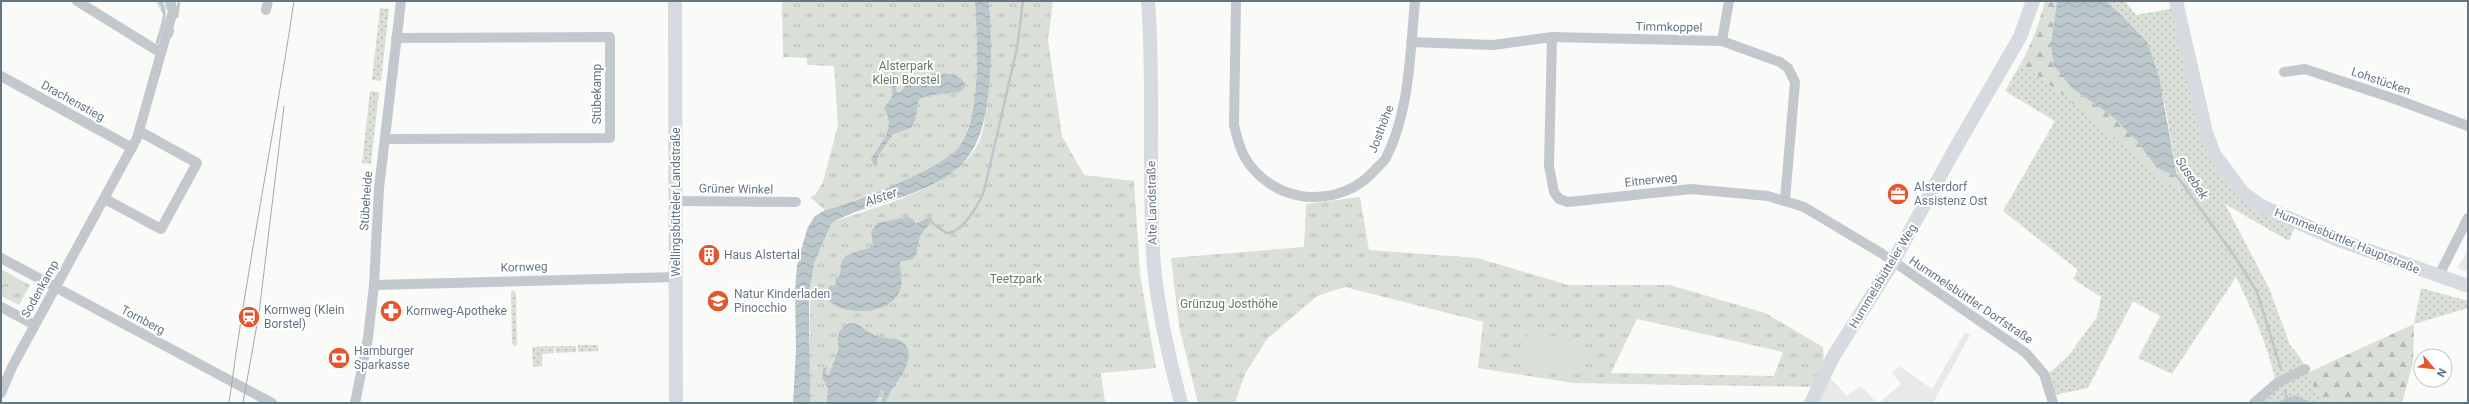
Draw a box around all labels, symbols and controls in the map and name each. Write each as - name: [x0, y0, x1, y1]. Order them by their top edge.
- street label: Timmkoppel: [1635, 19, 1703, 35]
- park label: Alsterpark Klein Borstel: [872, 59, 940, 87]
- street label: Stübekamp: [590, 63, 604, 124]
- street label: Lohstücken: [2349, 64, 2413, 98]
- street label: Drachenstieg: [39, 78, 107, 124]
- street label: Josthöhe: [1366, 103, 1396, 155]
- street label: Wellingsbütteler Landstraße: [669, 127, 683, 277]
- water label: Susebek: [2172, 154, 2212, 203]
- street label: Alte Landstraße: [1144, 161, 1160, 245]
- street label: Eitnerweg: [1624, 170, 1678, 190]
- street label: Stübeheide: [357, 171, 375, 231]
- place label: Alsterdorf Assistenz Ost: [1914, 180, 1988, 208]
- street label: Grüner Winkel: [699, 181, 773, 197]
- office icon: Alsterdorf Assistenz Ost: [1885, 181, 1911, 207]
- water label: Alster: [862, 184, 900, 210]
- street label: Hummelsbüttler Hauptstraße: [2272, 205, 2422, 277]
- street label: Hummelsbütteler Weg: [1846, 221, 1920, 331]
- building icon: Haus Alstertal: [696, 242, 722, 268]
- place label: Haus Alstertal: [724, 248, 800, 262]
- street label: Hummelsbüttler Dorfstraße: [1906, 253, 2036, 347]
- street label: Sodenkamp: [18, 258, 62, 320]
- street label: Kornweg: [500, 259, 548, 275]
- park label: Teetzpark: [990, 272, 1043, 286]
- place label: Natur Kinderladen Pinocchio: [734, 287, 830, 315]
- school or university icon: Natur Kinderladen Pinocchio: [705, 288, 731, 314]
- park label: Grünzug Josthöhe: [1180, 297, 1278, 311]
- pharmacy icon: Kornweg-Apotheke: [378, 298, 404, 324]
- street label: Tornberg: [119, 303, 167, 337]
- place label: Kornweg (Klein Borstel): [264, 303, 344, 331]
- station icon: Kornweg (Klein Borstel): [236, 304, 262, 330]
- place label: Kornweg-Apotheke: [406, 304, 507, 318]
- place label: Hamburger Sparkasse: [354, 344, 414, 372]
- bank icon: Hamburger Sparkasse: [326, 345, 352, 371]
- north arrow: [2413, 348, 2453, 388]
- text: N: [2434, 366, 2449, 379]

